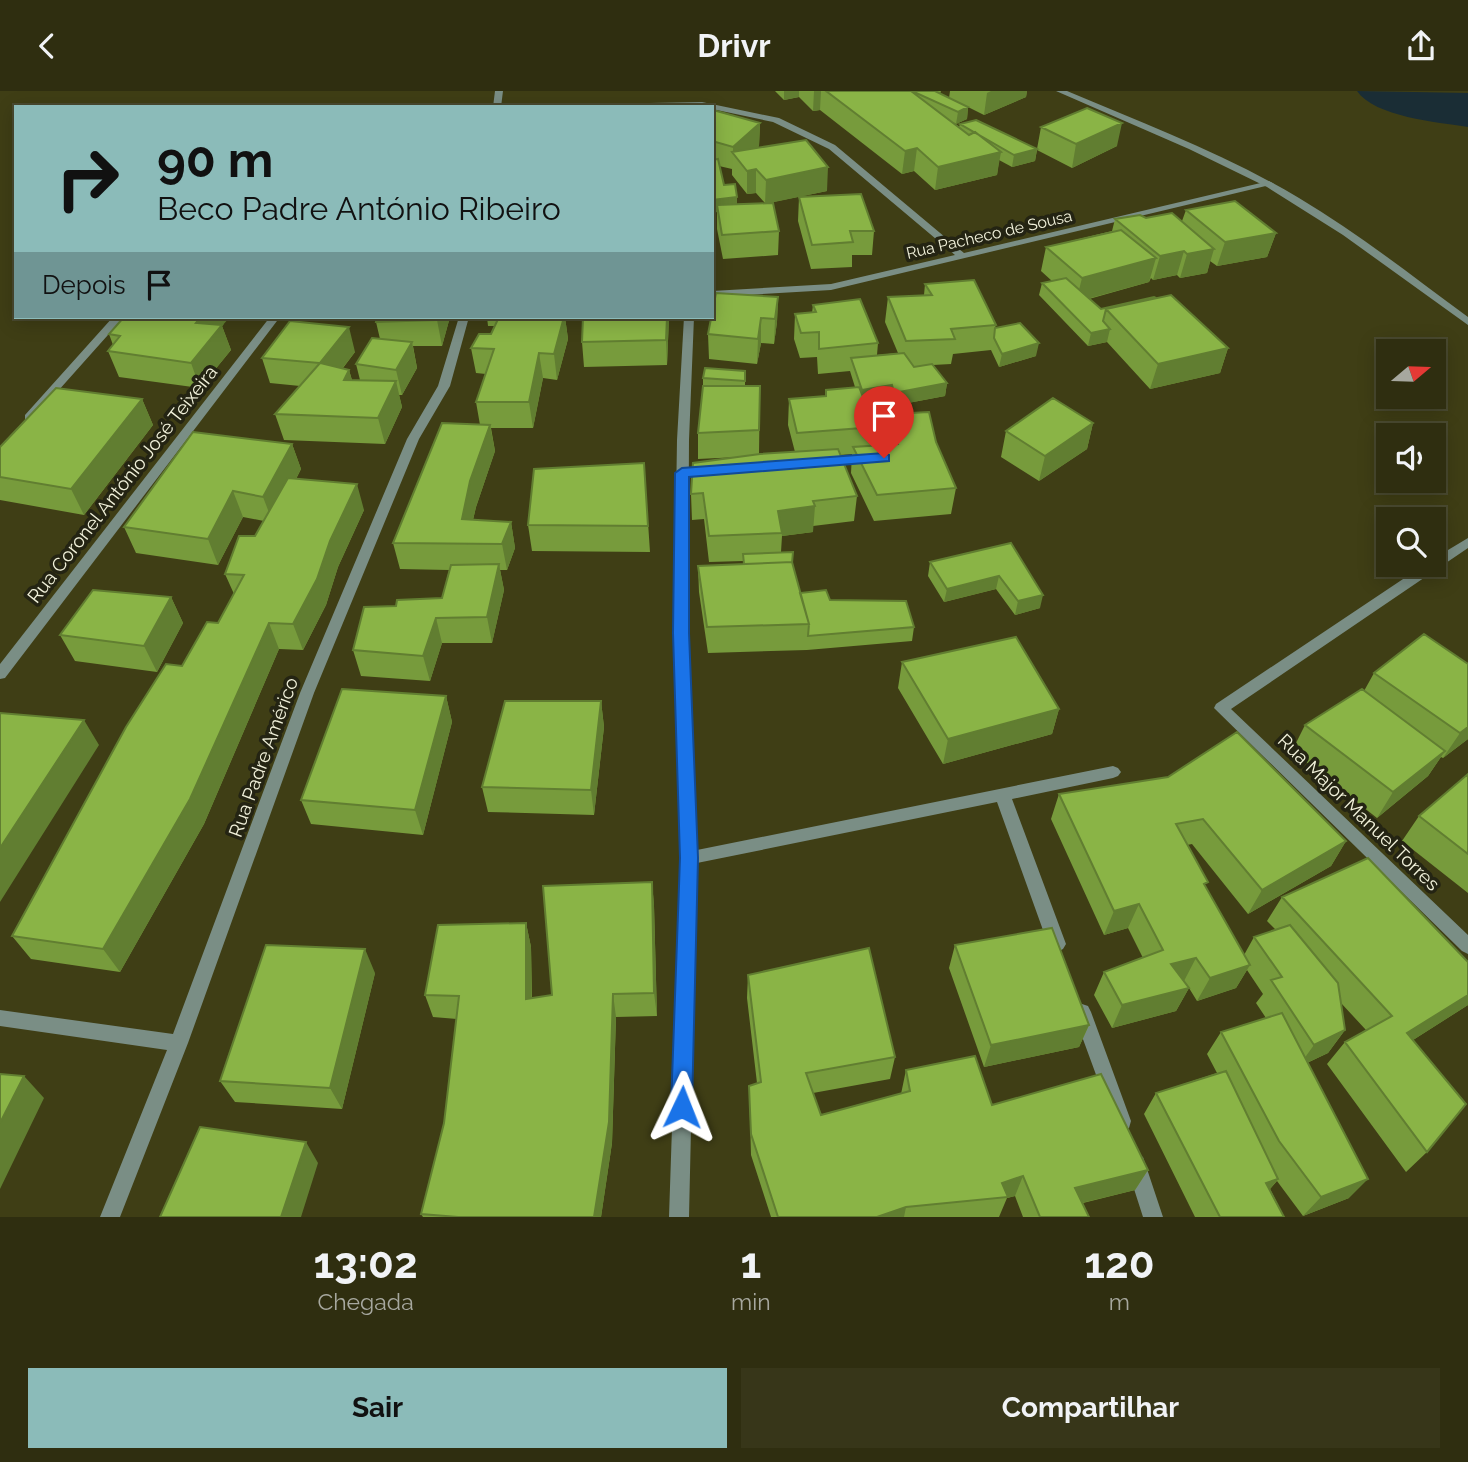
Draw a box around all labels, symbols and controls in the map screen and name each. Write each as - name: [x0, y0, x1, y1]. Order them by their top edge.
- icon: back: [28, 27, 66, 65]
- text: Drivr: [697, 27, 771, 64]
- icon: share: [1402, 27, 1440, 65]
- text: 90 m: [157, 131, 273, 188]
- icon: right: [42, 133, 133, 224]
- text: Beco Padre António Ribeiro: [157, 190, 561, 227]
- street label: Rua Pacheco de Sousa: [904, 206, 1074, 263]
- icon: arrive: [140, 266, 178, 304]
- text: Depois: [42, 270, 126, 300]
- north arrow: [1376, 339, 1446, 409]
- map controls: [1376, 339, 1446, 577]
- street label: Rua Coronel António José Teixeira: [22, 361, 222, 607]
- pin: [854, 386, 914, 458]
- icon: arrive: [865, 397, 903, 435]
- button: sound: [1376, 423, 1446, 493]
- button: search: [1376, 507, 1446, 577]
- street label: Rua Padre Américo: [224, 674, 302, 840]
- street label: Rua Major Manuel Torres: [1274, 729, 1444, 895]
- position arrow: [645, 1070, 719, 1144]
- text: 13:02: [314, 1239, 418, 1288]
- text: 1: [741, 1239, 761, 1288]
- text: 120: [1084, 1239, 1154, 1288]
- text: Chegada: [317, 1288, 414, 1315]
- text: min: [731, 1288, 771, 1315]
- text: m: [1109, 1288, 1130, 1315]
- button: Sair: [28, 1368, 727, 1448]
- button: Compartilhar: [741, 1368, 1440, 1448]

